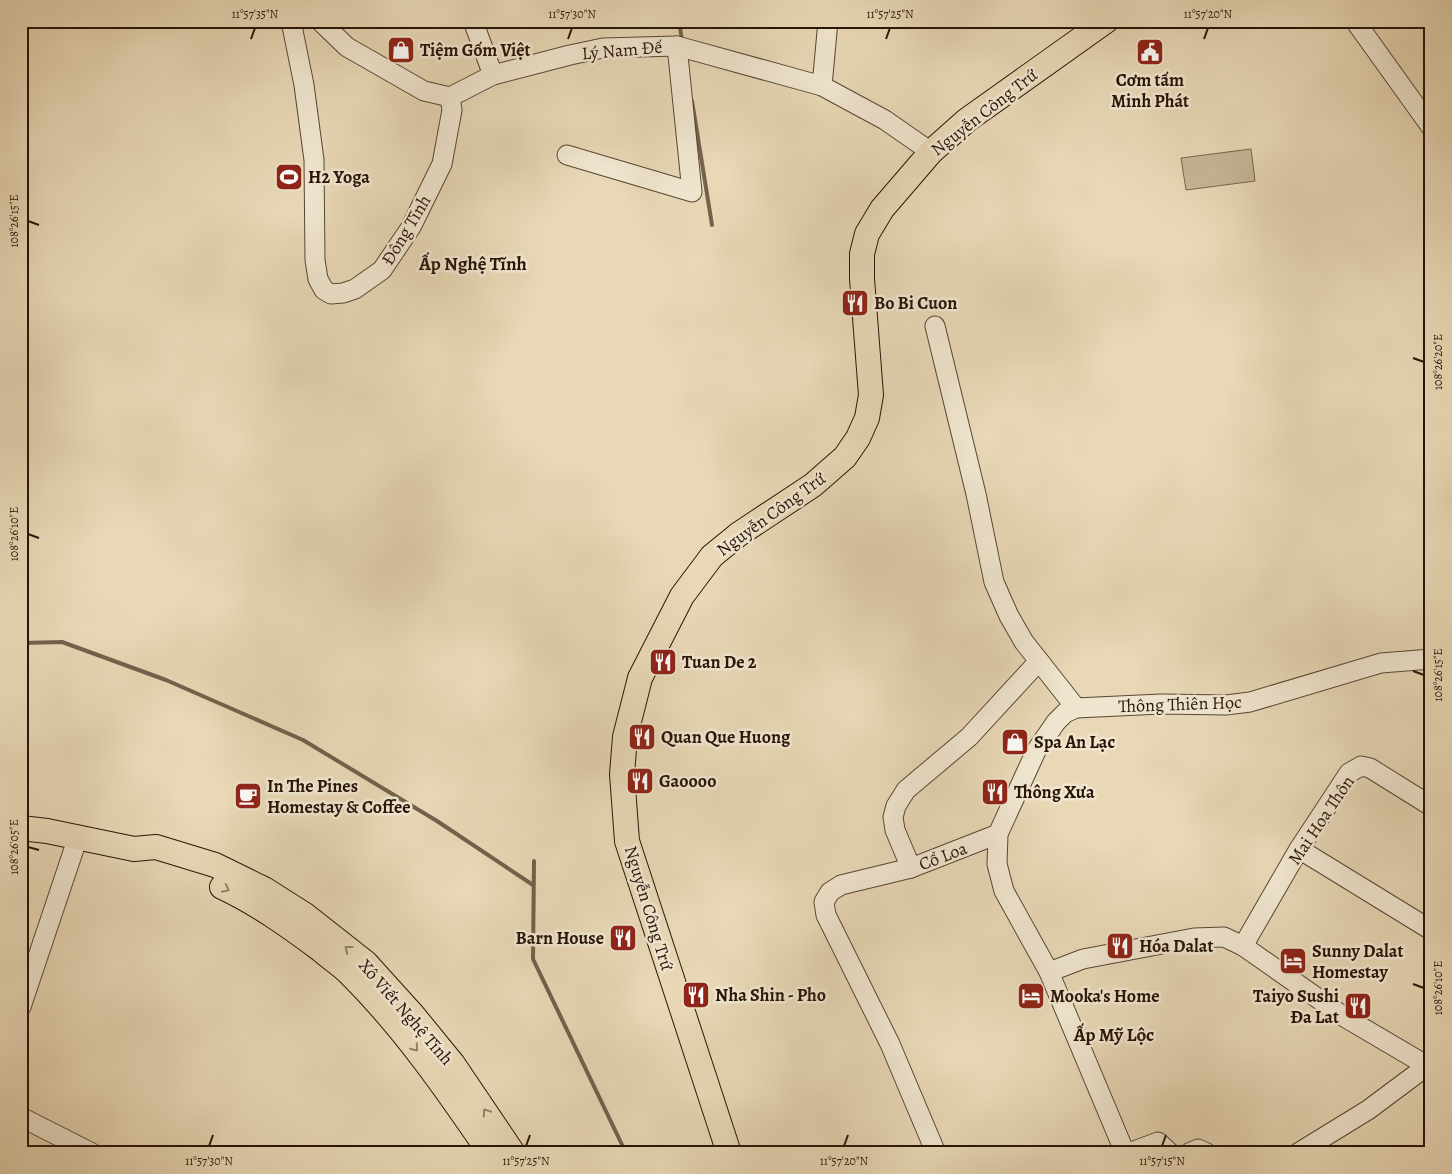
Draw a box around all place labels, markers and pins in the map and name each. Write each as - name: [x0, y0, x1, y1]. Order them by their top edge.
- shop icon: Tiệm Gốm Việt: [386, 35, 416, 65]
- public building icon: Cơm tấm Minh Phát: [1135, 37, 1165, 67]
- place label: Tiệm Gốm Việt: [420, 38, 530, 62]
- place label: Cơm tấm Minh Phát: [1111, 68, 1189, 113]
- sports icon: H2 Yoga: [274, 162, 304, 192]
- place label: H2 Yoga: [308, 165, 370, 189]
- restaurant icon: Bo Bi Cuon: [840, 288, 870, 318]
- place label: Bo Bi Cuon: [874, 291, 957, 315]
- restaurant icon: Tuan De 2: [648, 647, 678, 677]
- place label: Tuan De 2: [682, 650, 757, 674]
- restaurant icon: Quan Que Huong: [627, 722, 657, 752]
- place label: Quan Que Huong: [661, 725, 791, 749]
- shop icon: Spa An Lạc: [1000, 727, 1030, 757]
- place label: Spa An Lạc: [1034, 730, 1115, 754]
- restaurant icon: Gaoooo: [625, 766, 655, 796]
- place label: Gaoooo: [659, 769, 716, 793]
- place label: In The Pines Homestay & Coffee: [267, 774, 411, 819]
- restaurant icon: Thông Xưa: [980, 777, 1010, 807]
- place label: Thông Xưa: [1014, 780, 1095, 804]
- cafe icon: In The Pines Homestay & Coffee: [233, 781, 263, 811]
- restaurant icon: Barn House: [608, 923, 638, 953]
- place label: Barn House: [516, 926, 604, 950]
- restaurant icon: Hóa Dalat: [1105, 931, 1135, 961]
- place label: Hóa Dalat: [1139, 934, 1213, 958]
- place label: Sunny Dalat Homestay: [1312, 939, 1404, 984]
- hotel icon: Sunny Dalat Homestay: [1278, 946, 1308, 976]
- restaurant icon: Nha Shin - Pho: [681, 980, 711, 1010]
- hotel icon: Mooka's Home: [1016, 981, 1046, 1011]
- place label: Nha Shin - Pho: [715, 983, 826, 1007]
- place label: Mooka's Home: [1050, 984, 1160, 1008]
- place label: Taiyo Sushi Đa Lat: [1253, 984, 1339, 1029]
- restaurant icon: Taiyo Sushi Đa Lat: [1343, 991, 1373, 1021]

